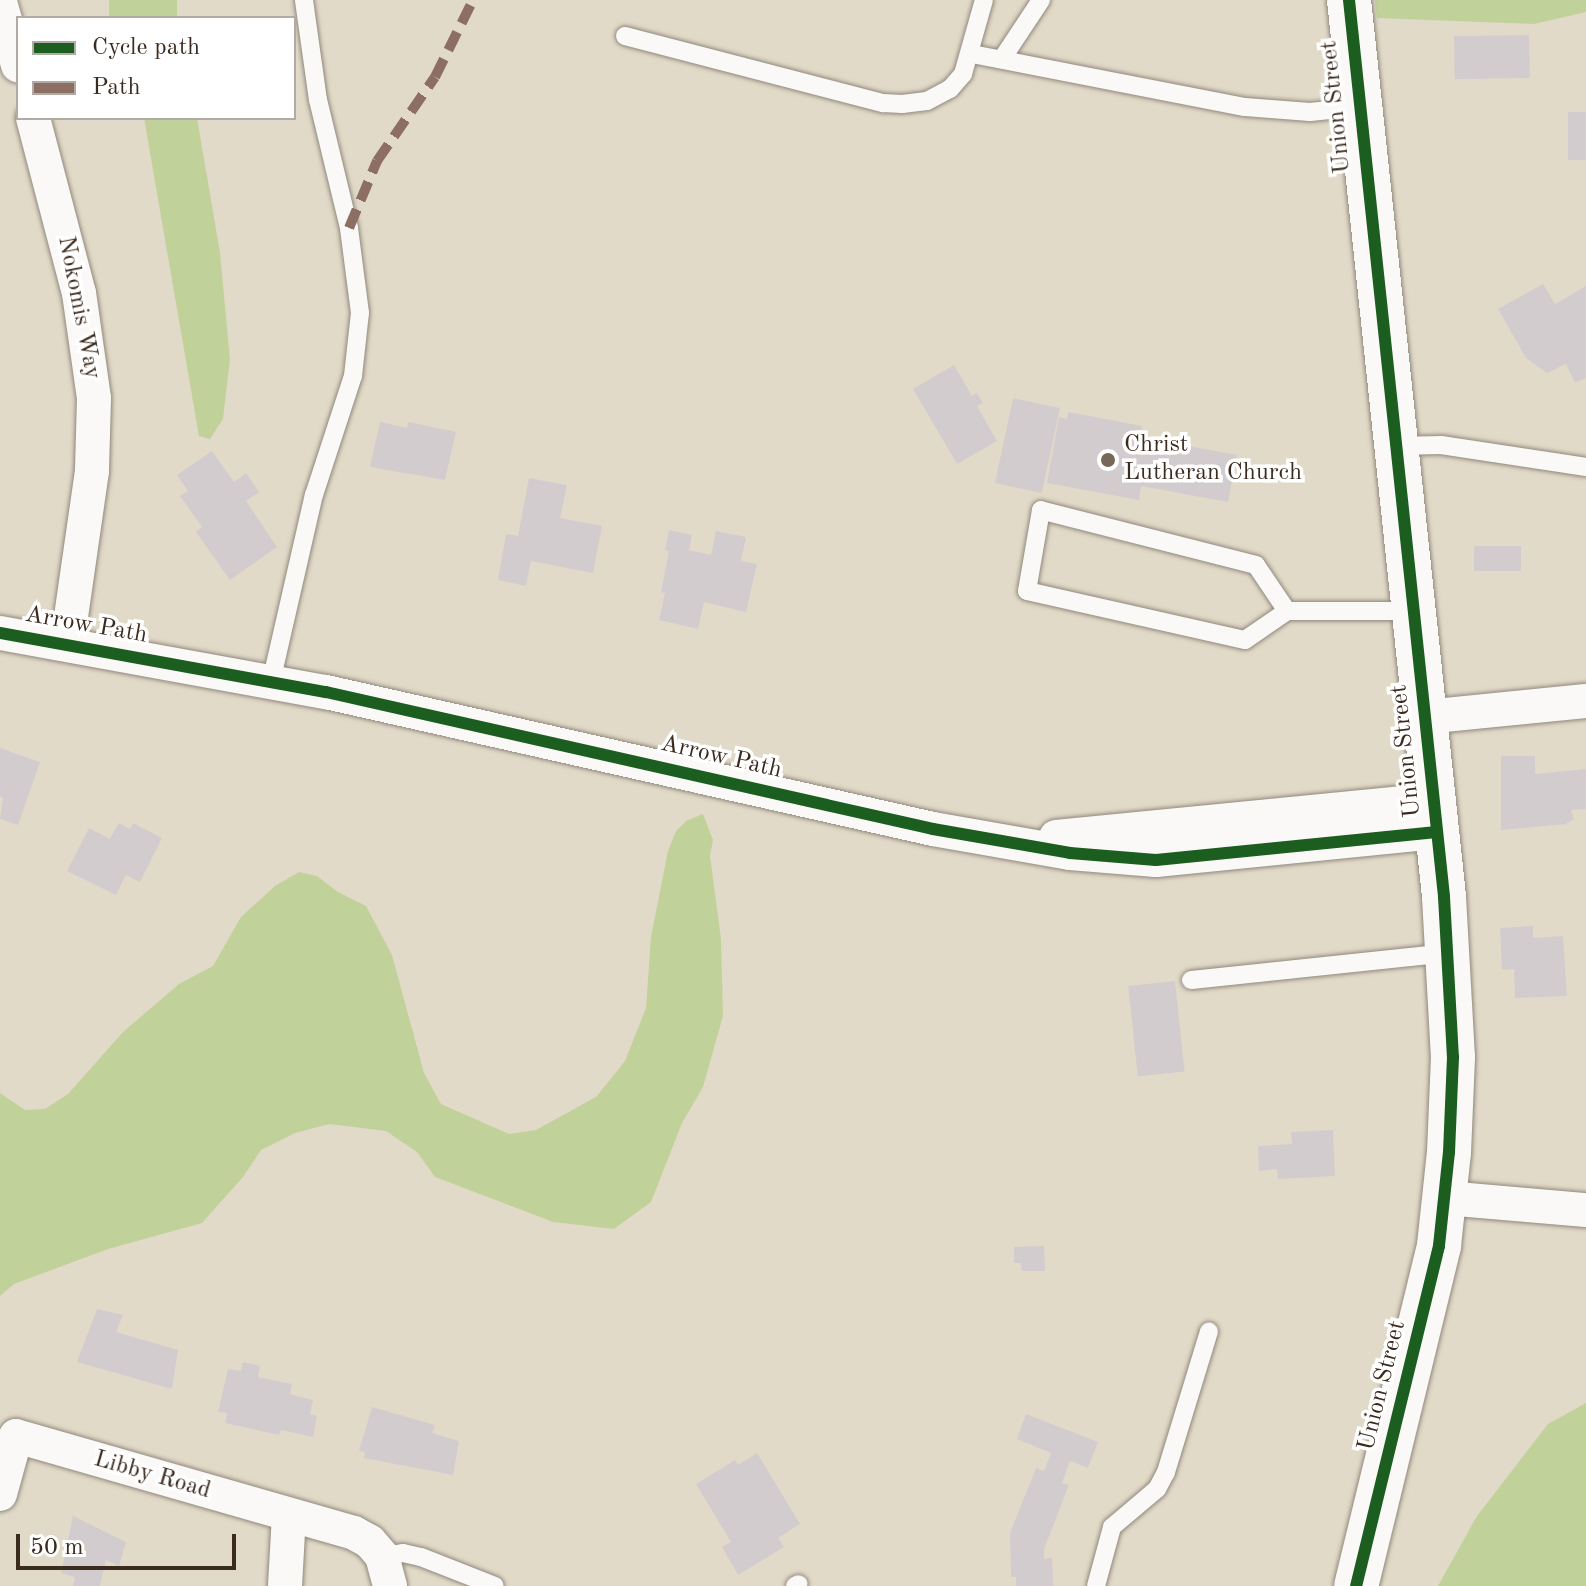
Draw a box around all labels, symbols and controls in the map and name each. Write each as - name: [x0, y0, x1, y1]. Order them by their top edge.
- legend: [16, 16, 296, 120]
- text: Cycle path: [92, 36, 200, 60]
- street label: Union Street: [1316, 39, 1358, 175]
- text: Path: [92, 76, 141, 100]
- street label: Nokomis Way: [50, 234, 106, 382]
- place label: Christ Lutheran Church: [1124, 432, 1302, 488]
- marker: Christ Lutheran Church: [1099, 451, 1117, 469]
- street label: Arrow Path: [23, 601, 149, 651]
- street label: Union Street: [1386, 683, 1428, 819]
- street label: Arrow Path: [658, 730, 784, 786]
- street label: Union Street: [1353, 1318, 1413, 1454]
- street label: Libby Road: [90, 1446, 214, 1506]
- scale bar: [20, 1518, 240, 1568]
- text: 50 m: [30, 1536, 84, 1560]

